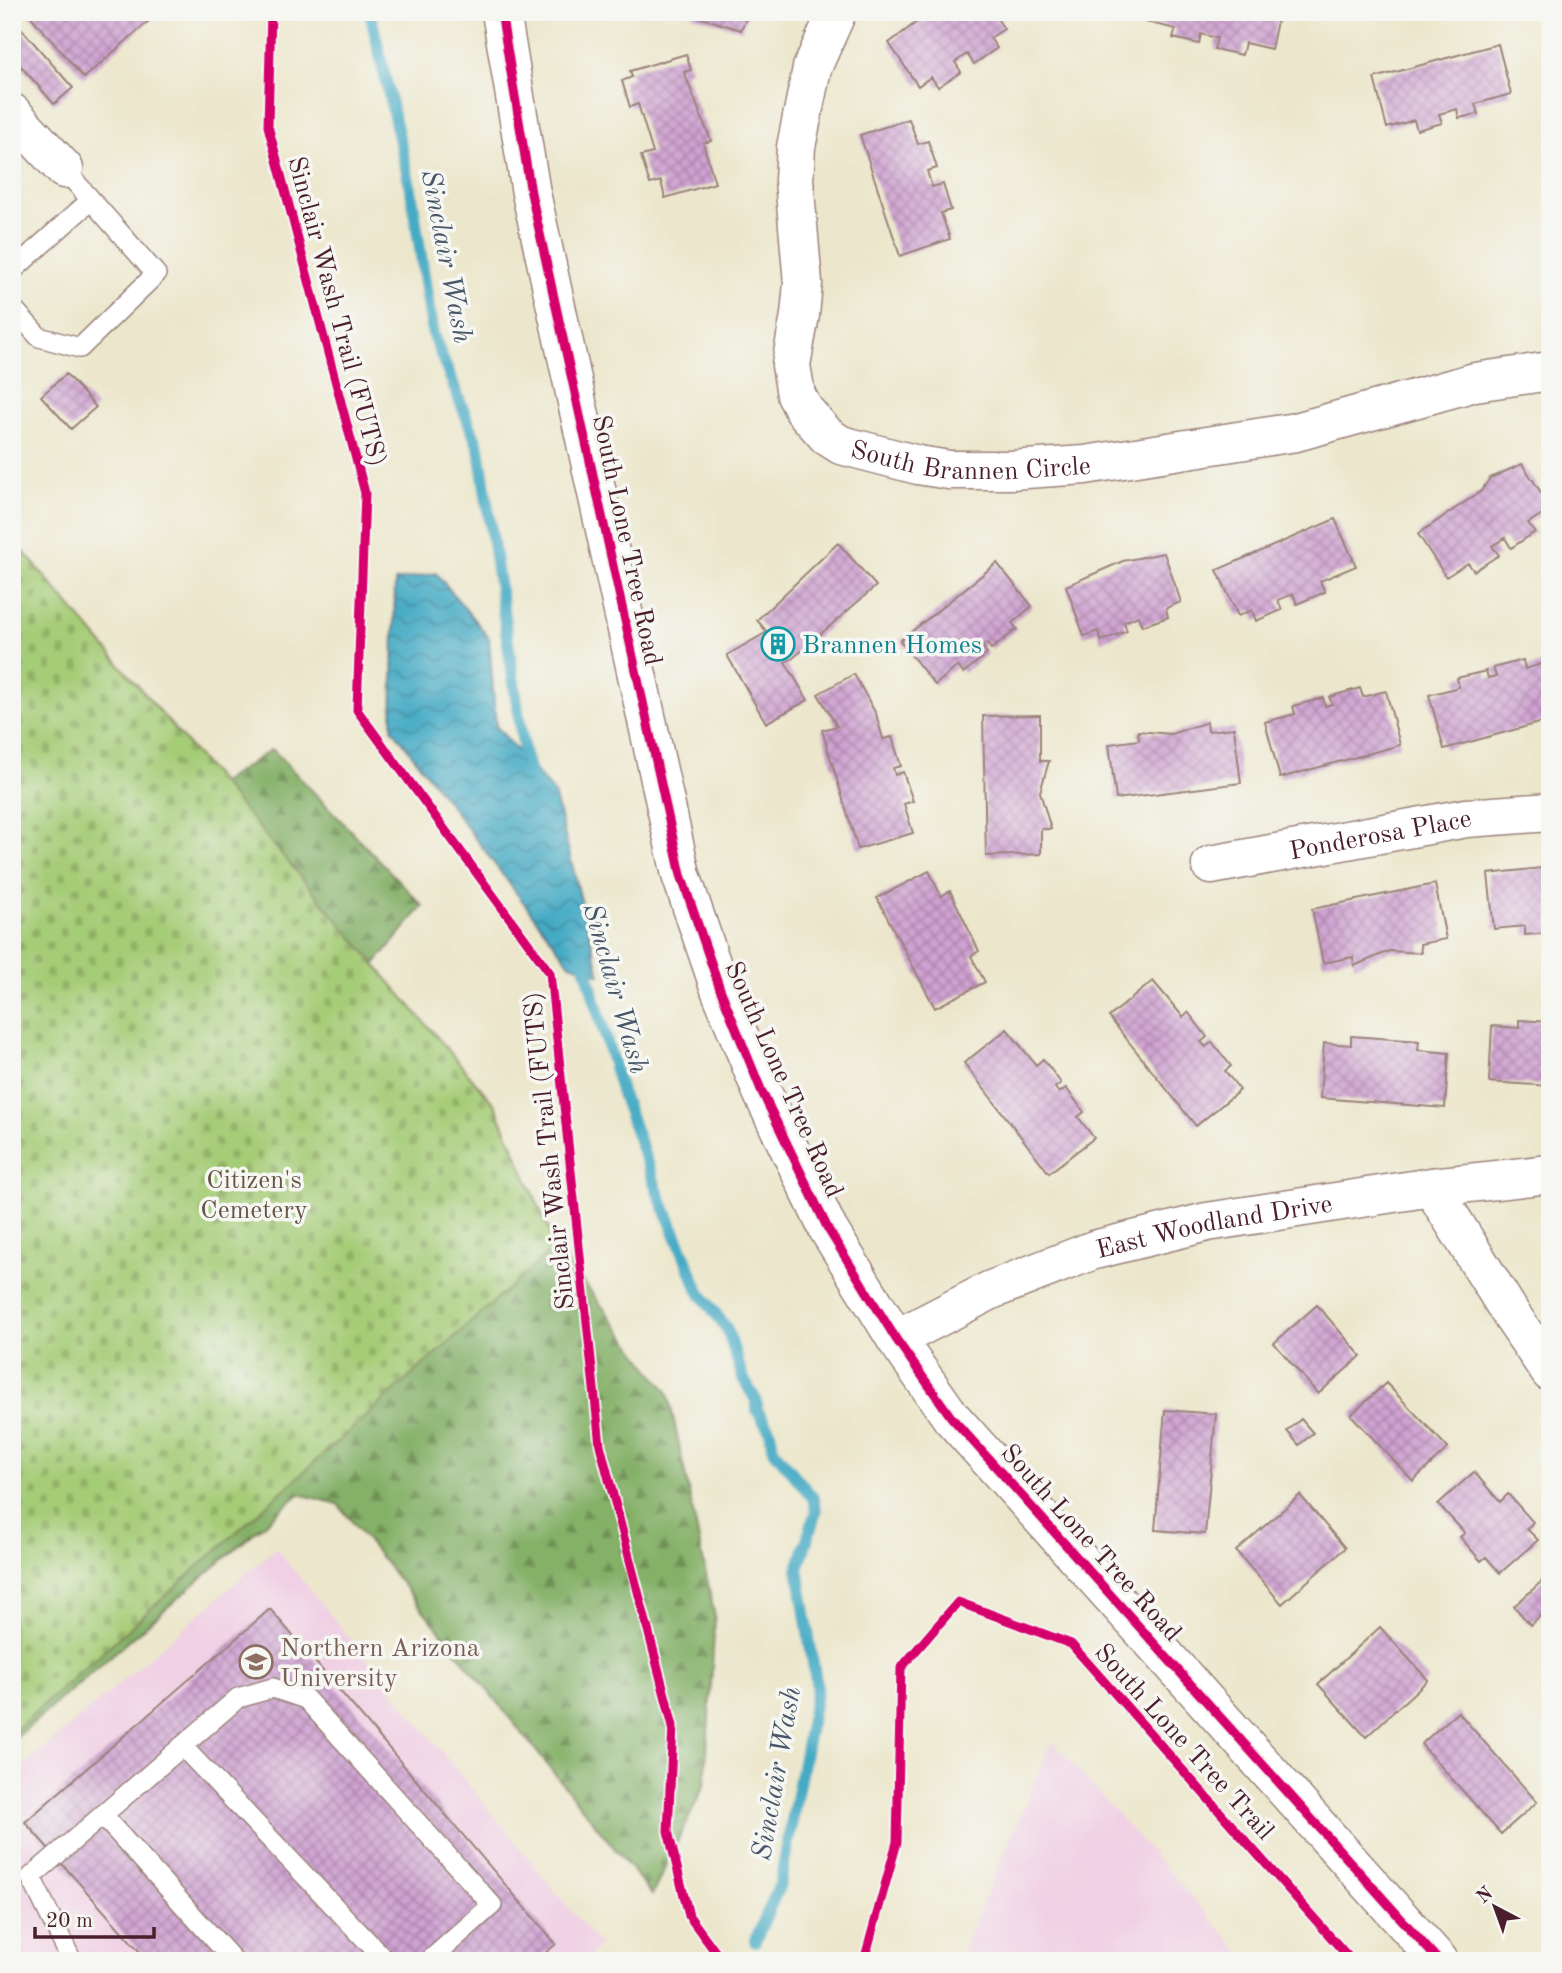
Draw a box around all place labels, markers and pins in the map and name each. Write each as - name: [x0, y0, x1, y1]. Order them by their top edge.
- building icon: Brannen Homes: [759, 625, 797, 663]
- place label: Brannen Homes: [802, 633, 982, 659]
- place label: Northern Arizona University: [280, 1636, 480, 1692]
- school or university icon: Northern Arizona University: [237, 1643, 275, 1681]

